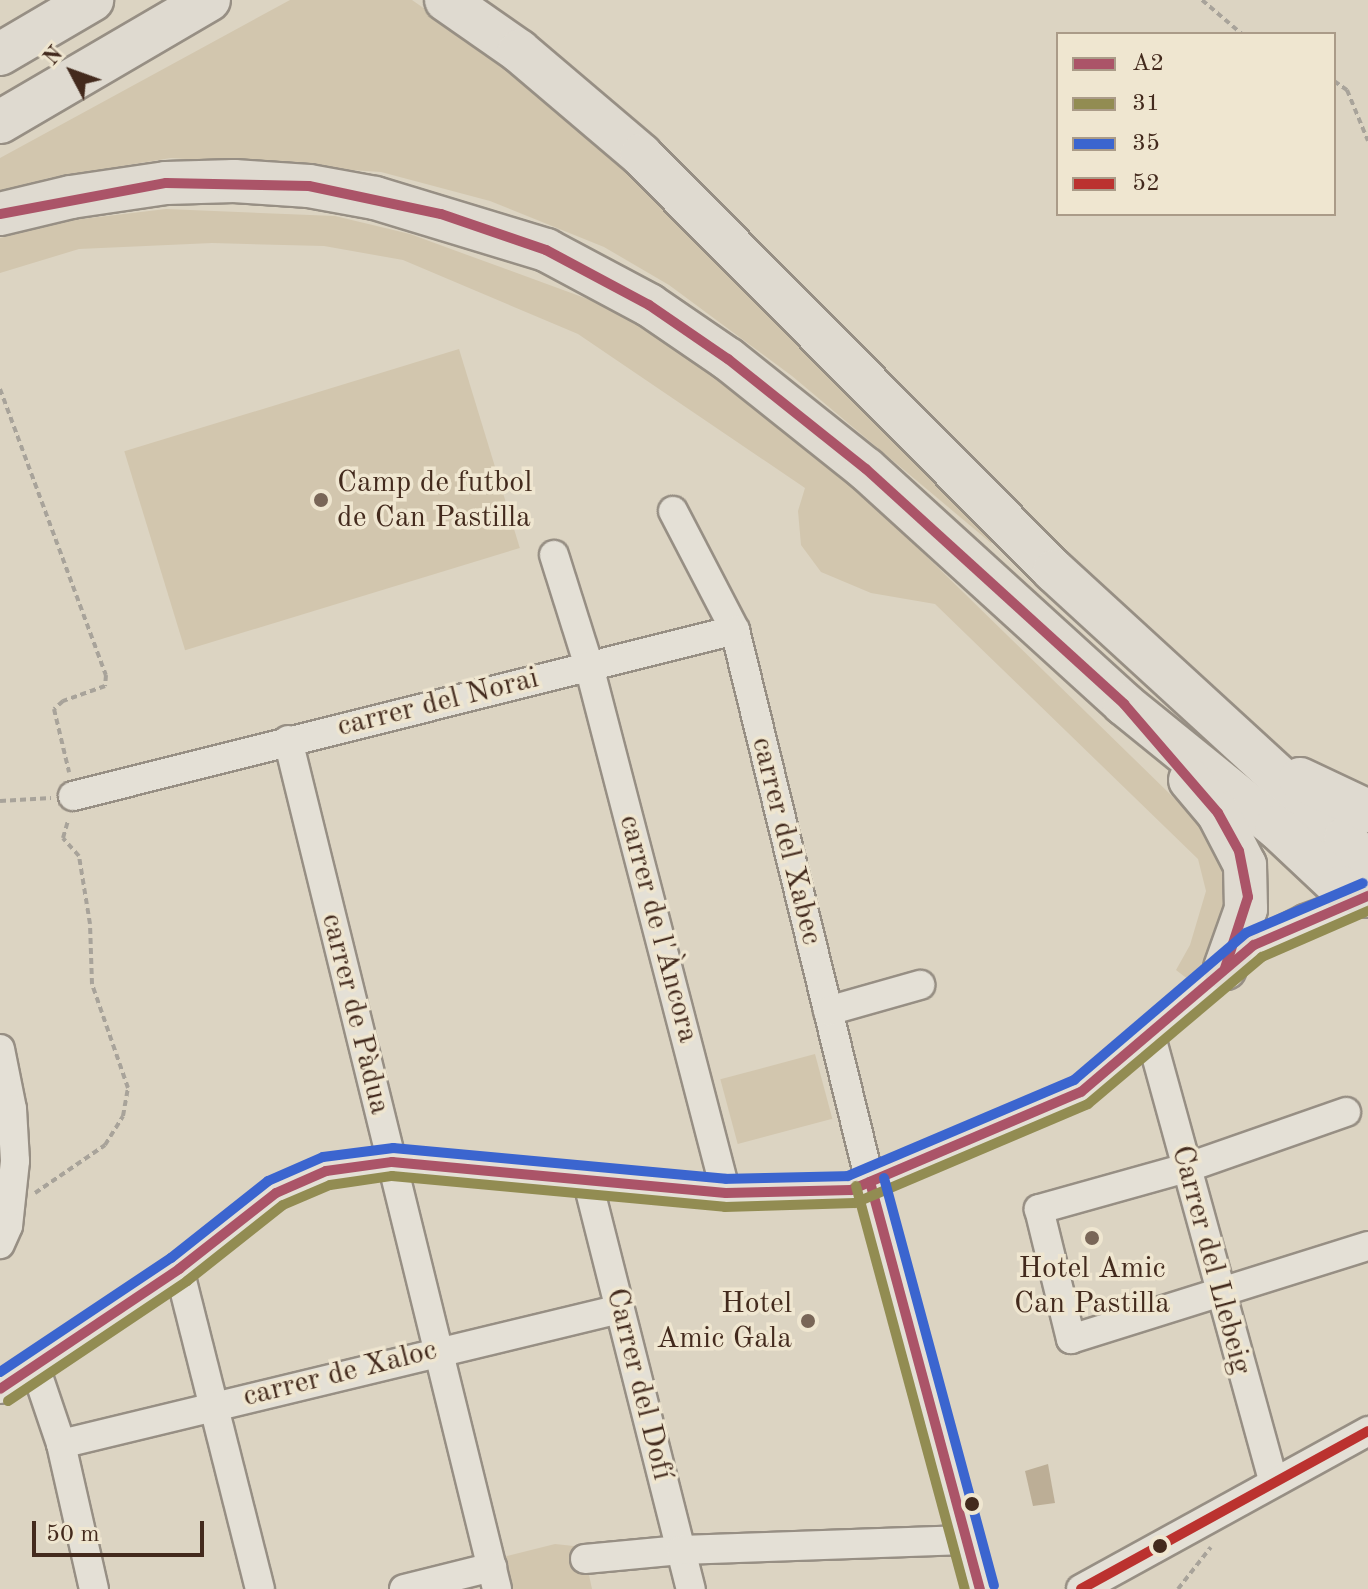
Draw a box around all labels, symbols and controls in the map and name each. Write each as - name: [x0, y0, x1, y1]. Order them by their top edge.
- north arrow: [32, 32, 112, 112]
- legend: [1056, 32, 1336, 216]
- text: N: [40, 43, 68, 70]
- text: A2: [1132, 52, 1164, 76]
- text: 31: [1132, 92, 1160, 116]
- text: 35: [1132, 132, 1160, 156]
- text: 52: [1132, 172, 1160, 196]
- place label: Camp de futbol de Can Pastilla: [337, 465, 532, 536]
- marker: Camp de futbol de Can Pastilla: [312, 491, 330, 509]
- street label: carrer del Norai: [334, 661, 542, 745]
- street label: carrer del Xabec: [743, 734, 829, 948]
- street label: carrer de l'Àncora: [610, 811, 706, 1047]
- street label: carrer de Pàdua: [313, 910, 397, 1118]
- street label: Carrer del Llebeig: [1163, 1142, 1259, 1378]
- marker: Hotel Amic Can Pastilla: [1083, 1229, 1101, 1247]
- place label: Hotel Amic Can Pastilla: [1014, 1251, 1170, 1322]
- street label: Carrer del Dofí: [598, 1284, 680, 1484]
- place label: Hotel Amic Gala: [656, 1286, 792, 1356]
- marker: Hotel Amic Gala: [799, 1312, 817, 1330]
- street label: carrer de Xaloc: [239, 1333, 441, 1415]
- unlabelled marker: [964, 1496, 980, 1512]
- scale bar: [36, 1505, 208, 1555]
- text: 50 m: [46, 1523, 100, 1547]
- unlabelled marker: [1152, 1538, 1168, 1554]

